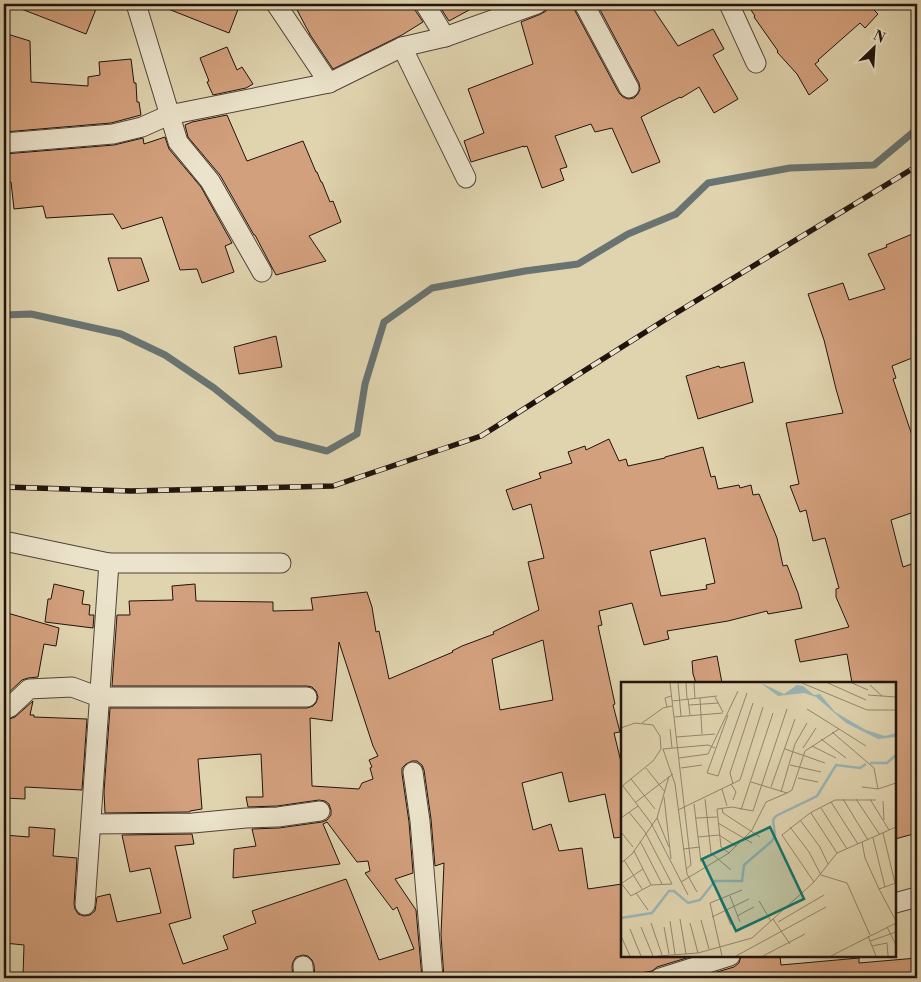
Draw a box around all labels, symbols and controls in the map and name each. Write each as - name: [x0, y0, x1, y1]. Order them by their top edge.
- north arrow: [848, 22, 898, 72]
- text: N: [870, 27, 888, 48]
- inset map: [621, 682, 896, 957]

